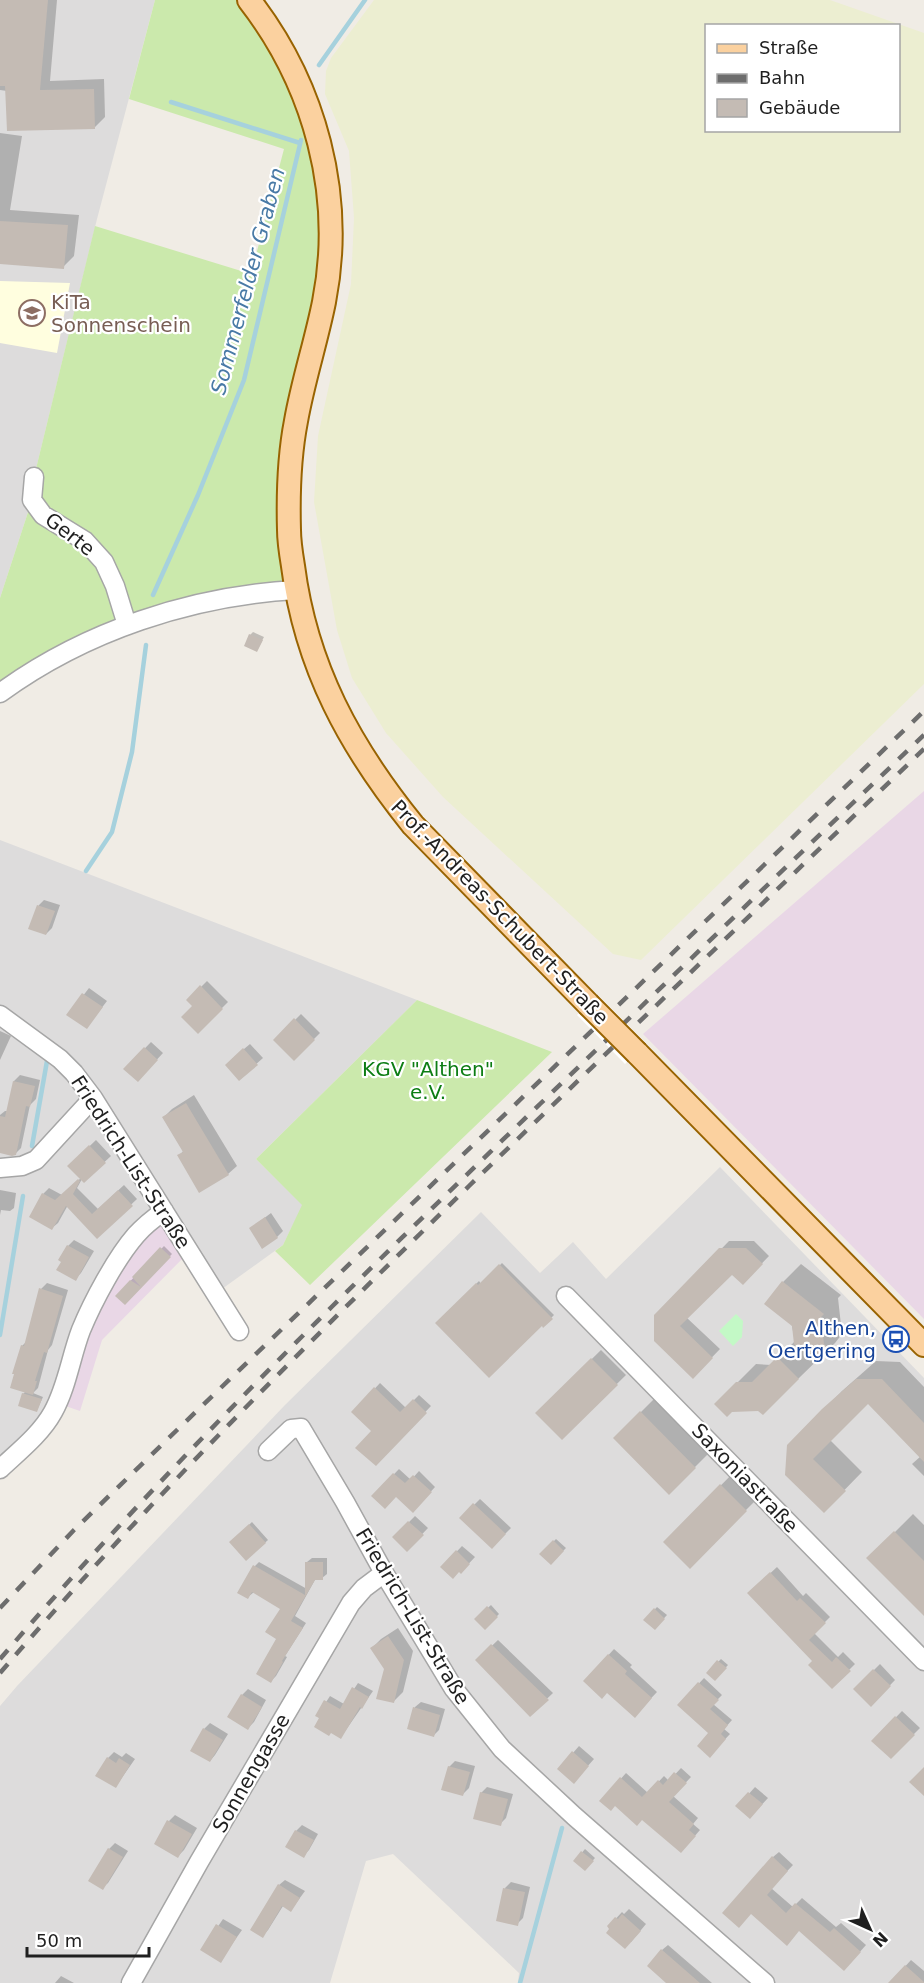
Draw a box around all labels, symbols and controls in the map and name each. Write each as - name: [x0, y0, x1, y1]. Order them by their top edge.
- legend: [705, 24, 900, 132]
- text: Straße: [759, 37, 818, 58]
- text: Bahn: [759, 67, 805, 88]
- text: Gebäude: [759, 97, 840, 118]
- water label: Sommerfelder Graben: [206, 165, 290, 397]
- place label: KiTa Sonnenschein: [51, 290, 191, 337]
- school or university icon: KiTa Sonnenschein: [17, 298, 47, 328]
- street label: Gerte: [40, 507, 100, 561]
- street label: Prof.-Andreas-Schubert-Straße: [386, 795, 614, 1029]
- park label: KGV "Althen" e.V.: [362, 1057, 494, 1104]
- street label: Friedrich-List-Straße: [66, 1071, 196, 1253]
- place label: Althen, Oertgering: [768, 1316, 876, 1363]
- bus stop icon: Althen, Oertgering: [881, 1324, 911, 1354]
- street label: Saxoniastraße: [687, 1418, 803, 1538]
- street label: Friedrich-List-Straße: [351, 1523, 475, 1709]
- street label: Sonnengasse: [207, 1709, 295, 1837]
- north arrow: [840, 1899, 900, 1959]
- scale bar: [27, 1920, 148, 1958]
- text: N: [869, 1928, 892, 1951]
- text: 50 m: [36, 1930, 82, 1951]

